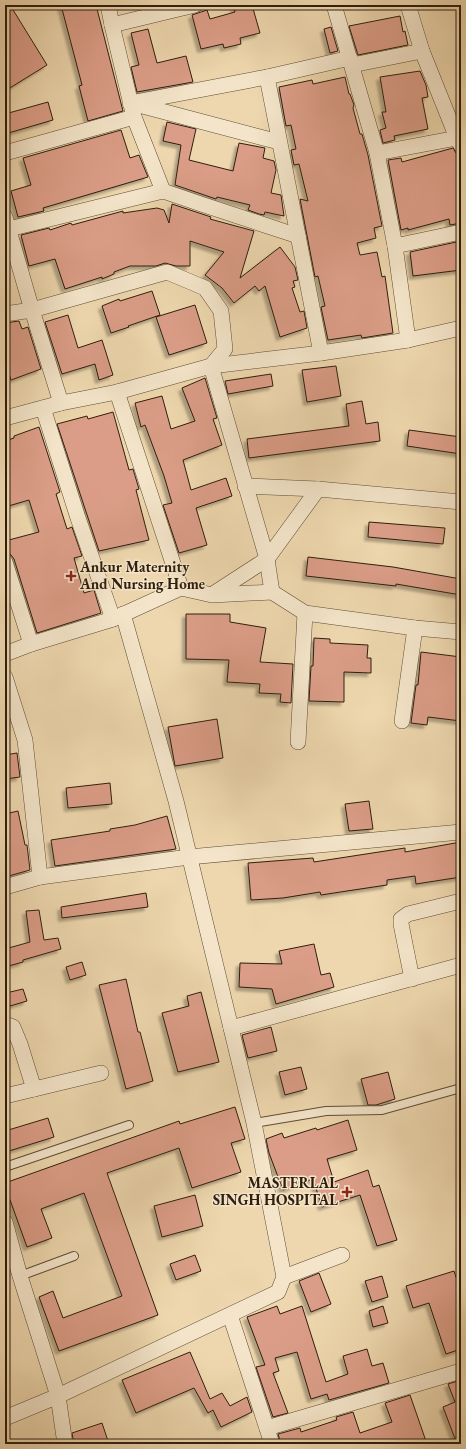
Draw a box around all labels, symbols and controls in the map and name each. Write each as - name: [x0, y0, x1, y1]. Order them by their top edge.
- place label: Ankur Maternity And Nursing Home: [79, 557, 205, 593]
- marker: Ankur Maternity And Nursing Home: [65, 570, 77, 582]
- place label: MASTERLAL SINGH HOSPITAL: [213, 1173, 338, 1209]
- marker: MASTERLAL SINGH HOSPITAL: [341, 1186, 353, 1198]

